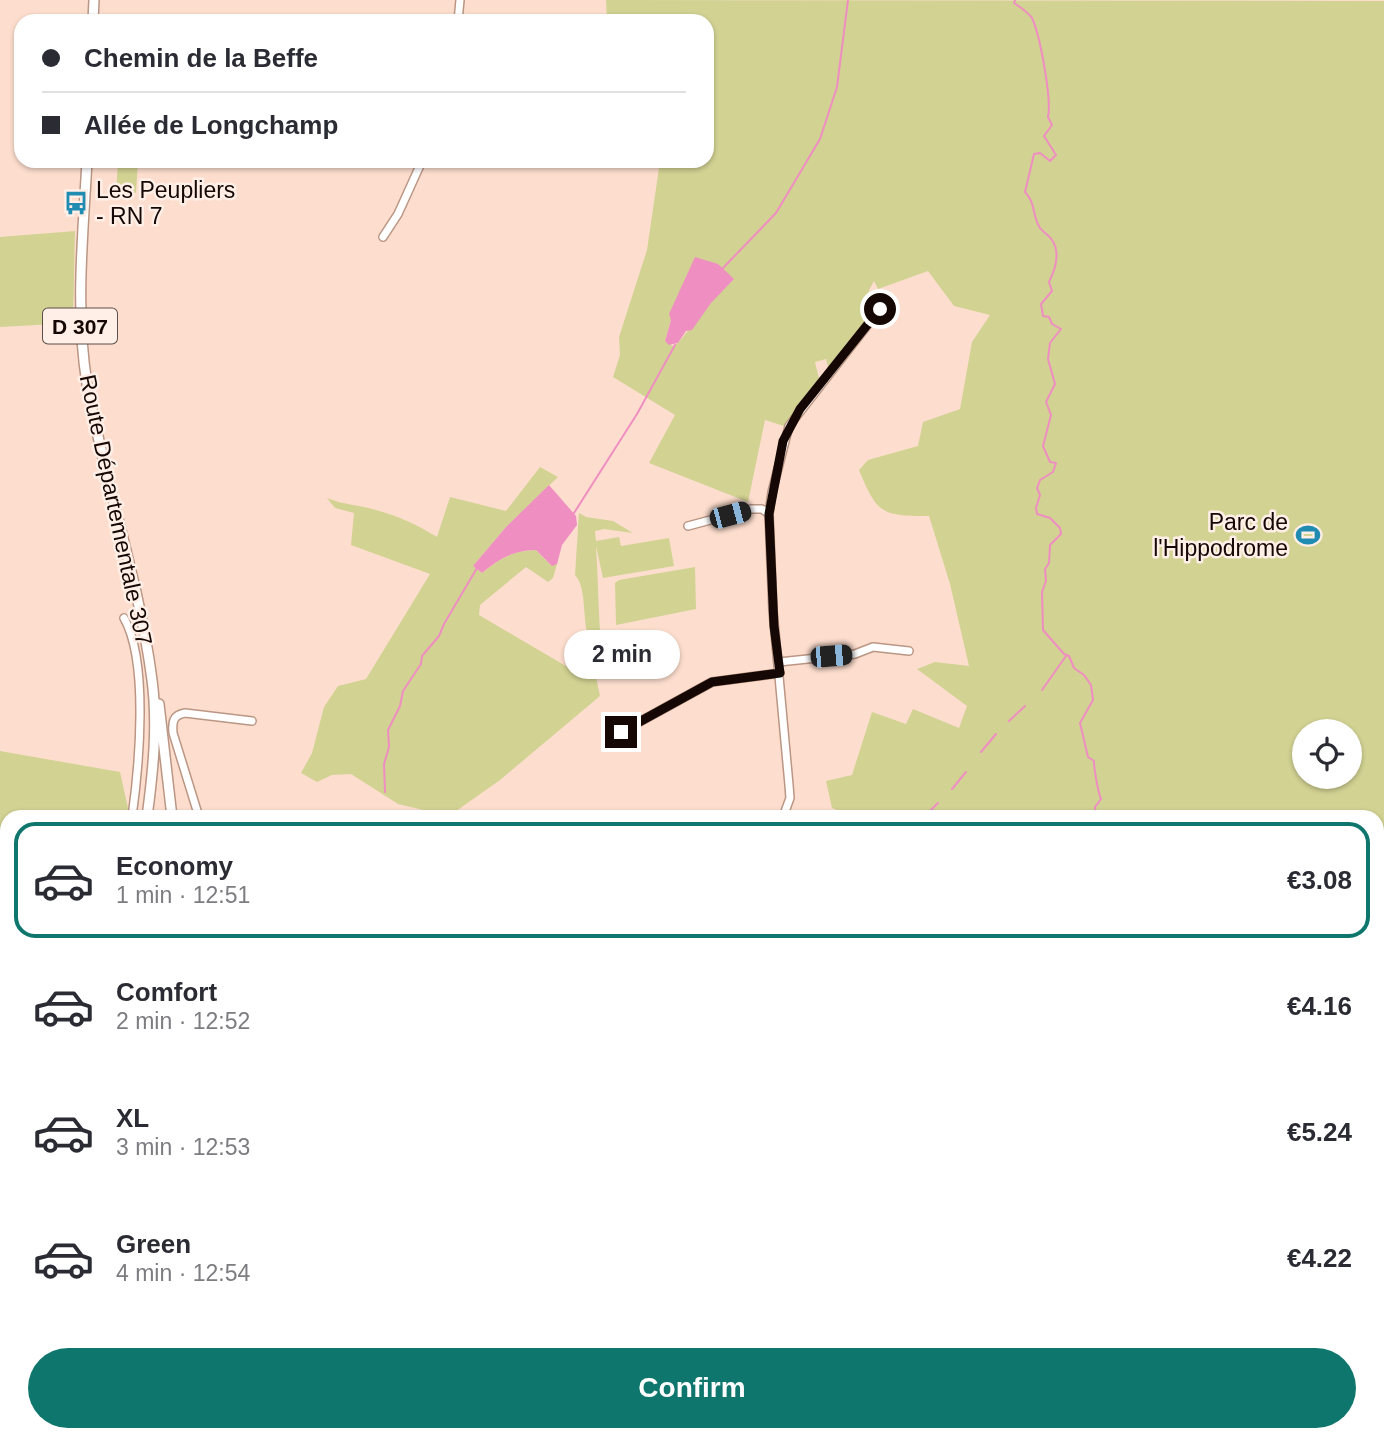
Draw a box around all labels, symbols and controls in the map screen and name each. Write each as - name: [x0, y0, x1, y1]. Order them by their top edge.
- text: Chemin de la Beffe: [84, 43, 318, 73]
- text: Allée de Longchamp: [84, 110, 338, 140]
- place label: Les Peupliers - RN 7: [96, 177, 235, 229]
- bus stop icon: Les Peupliers - RN 7: [62, 189, 90, 217]
- route start: [864, 293, 896, 325]
- road number: D 307: [43, 308, 117, 344]
- street label: Route Départementale 307: [75, 372, 157, 648]
- car: [707, 499, 754, 531]
- place label: Parc de l'Hippodrome: [1153, 509, 1288, 561]
- sports icon: Parc de l'Hippodrome: [1294, 521, 1322, 549]
- callout: 2 min: [563, 630, 679, 680]
- text: 2 min: [592, 641, 652, 667]
- car: [810, 644, 853, 668]
- route end: [605, 716, 637, 748]
- map controls: [1292, 719, 1362, 789]
- button: locate: [1292, 719, 1362, 789]
- icon: car: [32, 849, 95, 912]
- text: Economy: [116, 851, 233, 881]
- text: €3.08: [1287, 865, 1352, 895]
- text: 1 min · 12:51: [116, 882, 250, 908]
- icon: car: [32, 975, 95, 1038]
- text: Comfort: [116, 977, 217, 1007]
- text: €4.16: [1287, 991, 1352, 1021]
- text: 2 min · 12:52: [116, 1008, 250, 1034]
- icon: car: [32, 1101, 95, 1164]
- text: XL: [116, 1103, 149, 1133]
- text: €5.24: [1287, 1117, 1352, 1147]
- text: 3 min · 12:53: [116, 1134, 250, 1160]
- icon: car: [32, 1227, 95, 1290]
- text: Green: [116, 1229, 191, 1259]
- text: €4.22: [1287, 1243, 1352, 1273]
- text: 4 min · 12:54: [116, 1260, 250, 1286]
- button: Confirm: [28, 1348, 1356, 1428]

